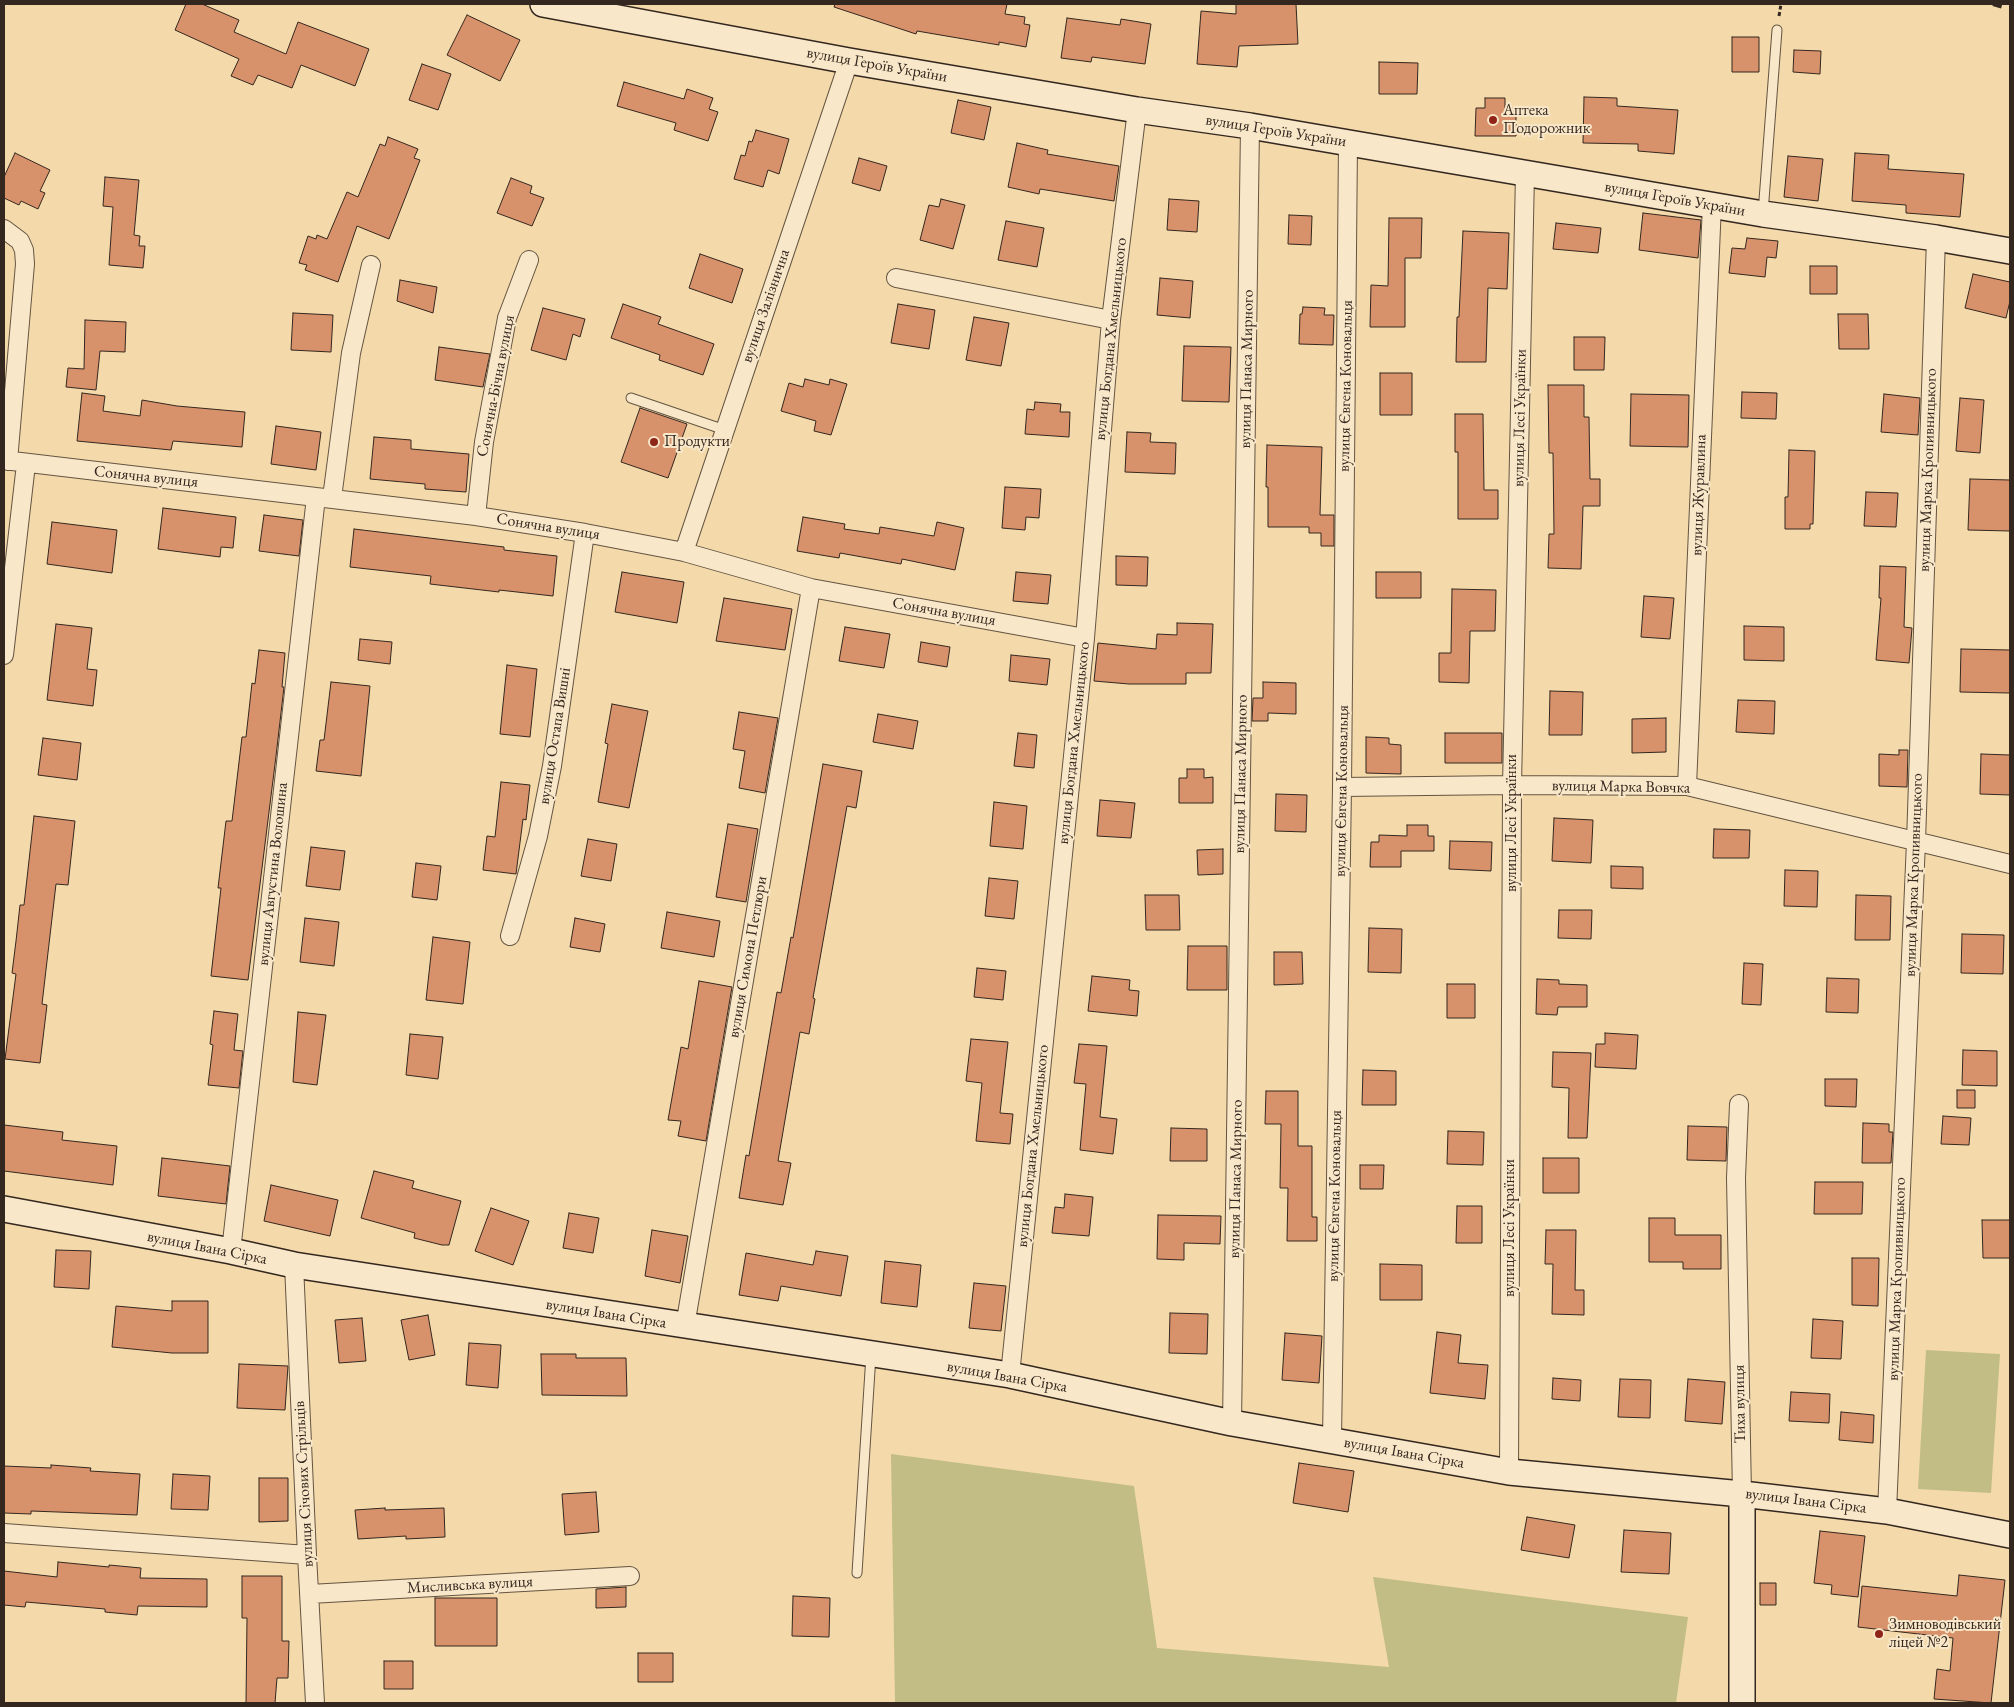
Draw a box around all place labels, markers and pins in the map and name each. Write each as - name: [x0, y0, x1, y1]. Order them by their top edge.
- place label: Аптека Подорожник: [1503, 101, 1590, 139]
- marker: Аптека Подорожник: [1487, 114, 1499, 126]
- place label: Продукти: [664, 432, 730, 452]
- marker: Продукти: [648, 436, 660, 448]
- place label: Зимноводівський ліцей №2: [1889, 1615, 2001, 1653]
- marker: Зимноводівський ліцей №2: [1873, 1628, 1885, 1640]

